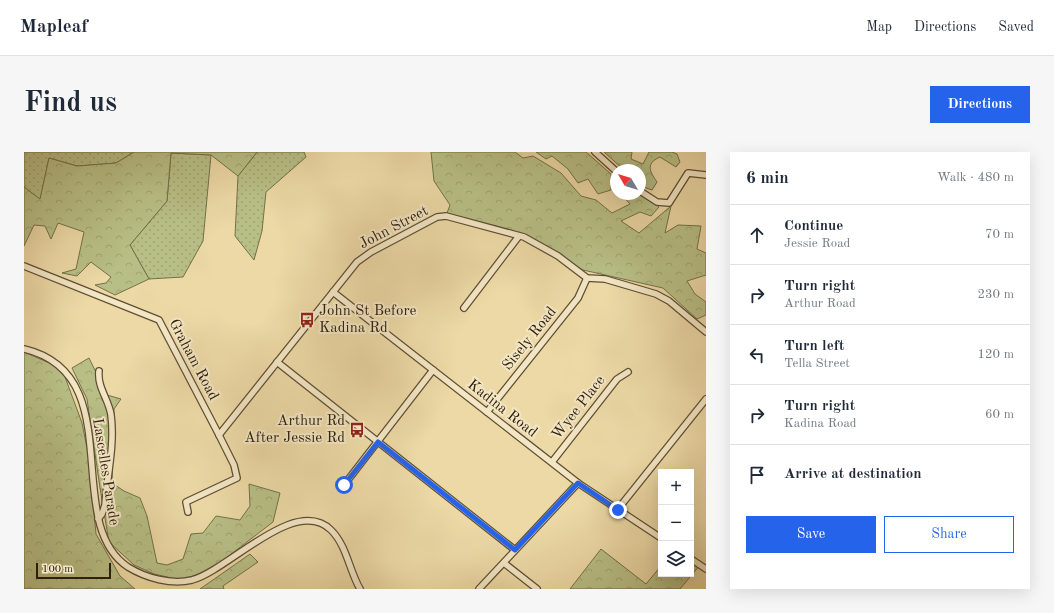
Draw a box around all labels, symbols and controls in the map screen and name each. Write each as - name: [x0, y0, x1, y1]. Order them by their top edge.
- text: Mapleaf: [20, 18, 88, 37]
- text: Map: [866, 20, 892, 34]
- text: Directions: [914, 20, 976, 34]
- text: Saved: [998, 20, 1034, 34]
- button: Directions: [930, 86, 1030, 123]
- text: Find us: [24, 90, 117, 118]
- north arrow: [610, 164, 646, 200]
- text: 6 min: [746, 170, 789, 187]
- text: Walk · 480 m: [937, 171, 1014, 184]
- street label: John Street: [357, 204, 431, 252]
- text: Continue: [784, 219, 843, 234]
- icon: ahead: [746, 224, 768, 246]
- text: 70 m: [985, 228, 1014, 241]
- text: Jessie Road: [784, 237, 850, 250]
- text: Turn right: [784, 279, 855, 294]
- icon: right: [746, 284, 768, 306]
- text: 230 m: [977, 288, 1014, 301]
- text: Arthur Road: [784, 297, 856, 310]
- place label: John St Before Kadina Rd: [319, 304, 417, 336]
- street label: Sisely Road: [500, 304, 560, 373]
- bus stop icon: John St Before Kadina Rd: [298, 311, 316, 329]
- street label: Graham Road: [165, 317, 221, 403]
- text: Turn left: [784, 339, 844, 354]
- icon: left: [746, 344, 768, 366]
- text: 120 m: [977, 348, 1014, 361]
- text: Tella Street: [784, 357, 850, 370]
- street label: Wyee Place: [550, 373, 608, 443]
- street label: Kadina Road: [464, 377, 540, 441]
- text: Turn right: [784, 399, 855, 414]
- icon: right: [746, 404, 768, 426]
- text: 60 m: [985, 408, 1014, 421]
- place label: Arthur Rd After Jessie Rd: [244, 414, 345, 446]
- street label: Lascelles Parade: [89, 417, 121, 527]
- text: Kadina Road: [784, 417, 857, 430]
- bus stop icon: Arthur Rd After Jessie Rd: [348, 421, 366, 439]
- icon: arrive: [746, 464, 768, 486]
- text: Arrive at destination: [784, 467, 922, 482]
- map controls: [658, 469, 694, 577]
- button: +: [658, 469, 694, 505]
- route start: [335, 476, 353, 494]
- route end: [609, 501, 627, 519]
- button: −: [658, 505, 694, 541]
- button: Save: [746, 516, 876, 553]
- button: Share: [884, 516, 1014, 553]
- button: layers: [658, 541, 694, 577]
- scale bar: [36, 561, 111, 580]
- text: 100 m: [42, 564, 73, 575]

